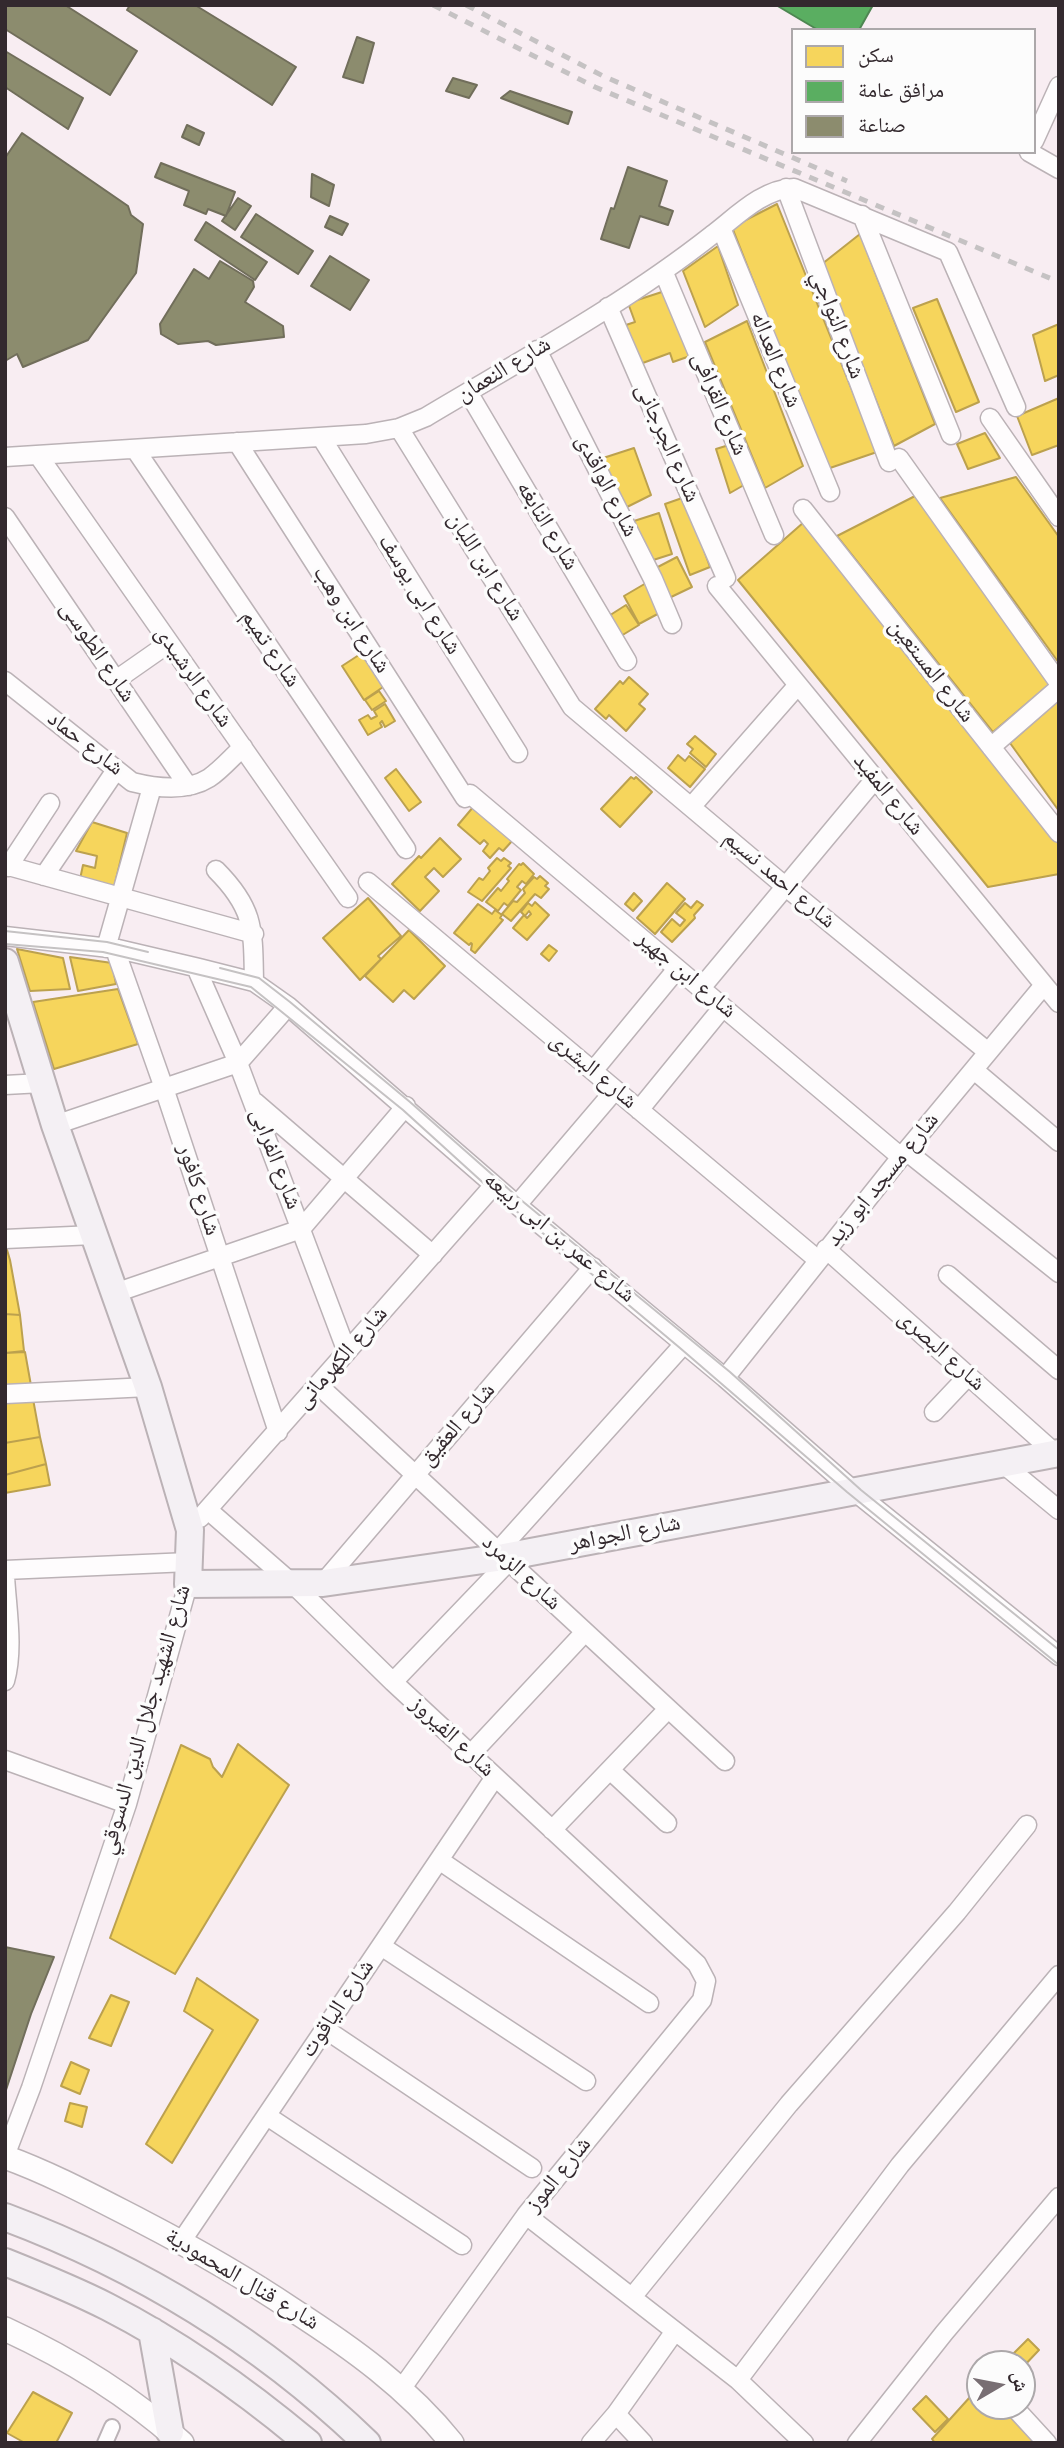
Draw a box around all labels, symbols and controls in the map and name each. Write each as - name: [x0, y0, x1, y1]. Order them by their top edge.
- legend: [791, 28, 1036, 154]
- text: سكن: [858, 40, 894, 69]
- text: مرافق عامة: [858, 75, 944, 104]
- text: صناعة: [858, 110, 906, 139]
- street label: شارع النواجي: [804, 267, 870, 383]
- street label: شارع العداله: [743, 308, 807, 412]
- street label: شارع النعمان: [452, 331, 556, 409]
- street label: شارع القرافى: [685, 348, 753, 460]
- street label: شارع الجرجانى: [628, 379, 706, 507]
- street label: شارع الواقدى: [568, 430, 644, 542]
- street label: شارع النابغه: [510, 476, 584, 576]
- street label: شارع ابن اللبان: [441, 507, 529, 627]
- street label: شارع ابى يوسف: [371, 530, 467, 660]
- street label: شارع ابن وهب: [306, 561, 396, 679]
- street label: شارع الطوسى: [53, 596, 141, 708]
- street label: شارع تميم: [234, 605, 306, 693]
- street label: شارع المستعين: [882, 613, 980, 729]
- street label: شارع الرشيدى: [148, 621, 238, 733]
- street label: شارع حماد: [41, 706, 129, 782]
- street label: شارع المفيد: [847, 748, 929, 842]
- street label: شارع احمد نسيم: [717, 825, 841, 935]
- street label: شارع ابن جهير: [630, 925, 742, 1025]
- street label: شارع البشرى: [544, 1026, 642, 1116]
- street label: شارع الفرابى: [243, 1105, 307, 1213]
- street label: شارع مسجد ابو زيد: [821, 1107, 945, 1253]
- street label: شارع كافور: [170, 1141, 226, 1239]
- street label: شارع عمر بن ابى ربيعه: [478, 1167, 640, 1309]
- street label: شارع الكهرمانى: [290, 1301, 394, 1415]
- street label: شارع البصرى: [892, 1305, 990, 1397]
- street label: شارع العقيق: [414, 1378, 502, 1472]
- street label: شارع الجواهر: [567, 1510, 683, 1558]
- street label: شارع الزمرد: [475, 1529, 567, 1617]
- street label: شارع الشهيد جلال الدين الدسوقي: [94, 1582, 198, 1858]
- street label: شارع الفيروز: [404, 1691, 500, 1783]
- street label: شارع الياقوت: [295, 1955, 381, 2063]
- street label: شارع الموز: [520, 2132, 598, 2218]
- street label: شارع قنال المحمودية: [160, 2223, 324, 2337]
- north arrow: [966, 2350, 1036, 2420]
- text: ش: [1005, 2369, 1035, 2394]

